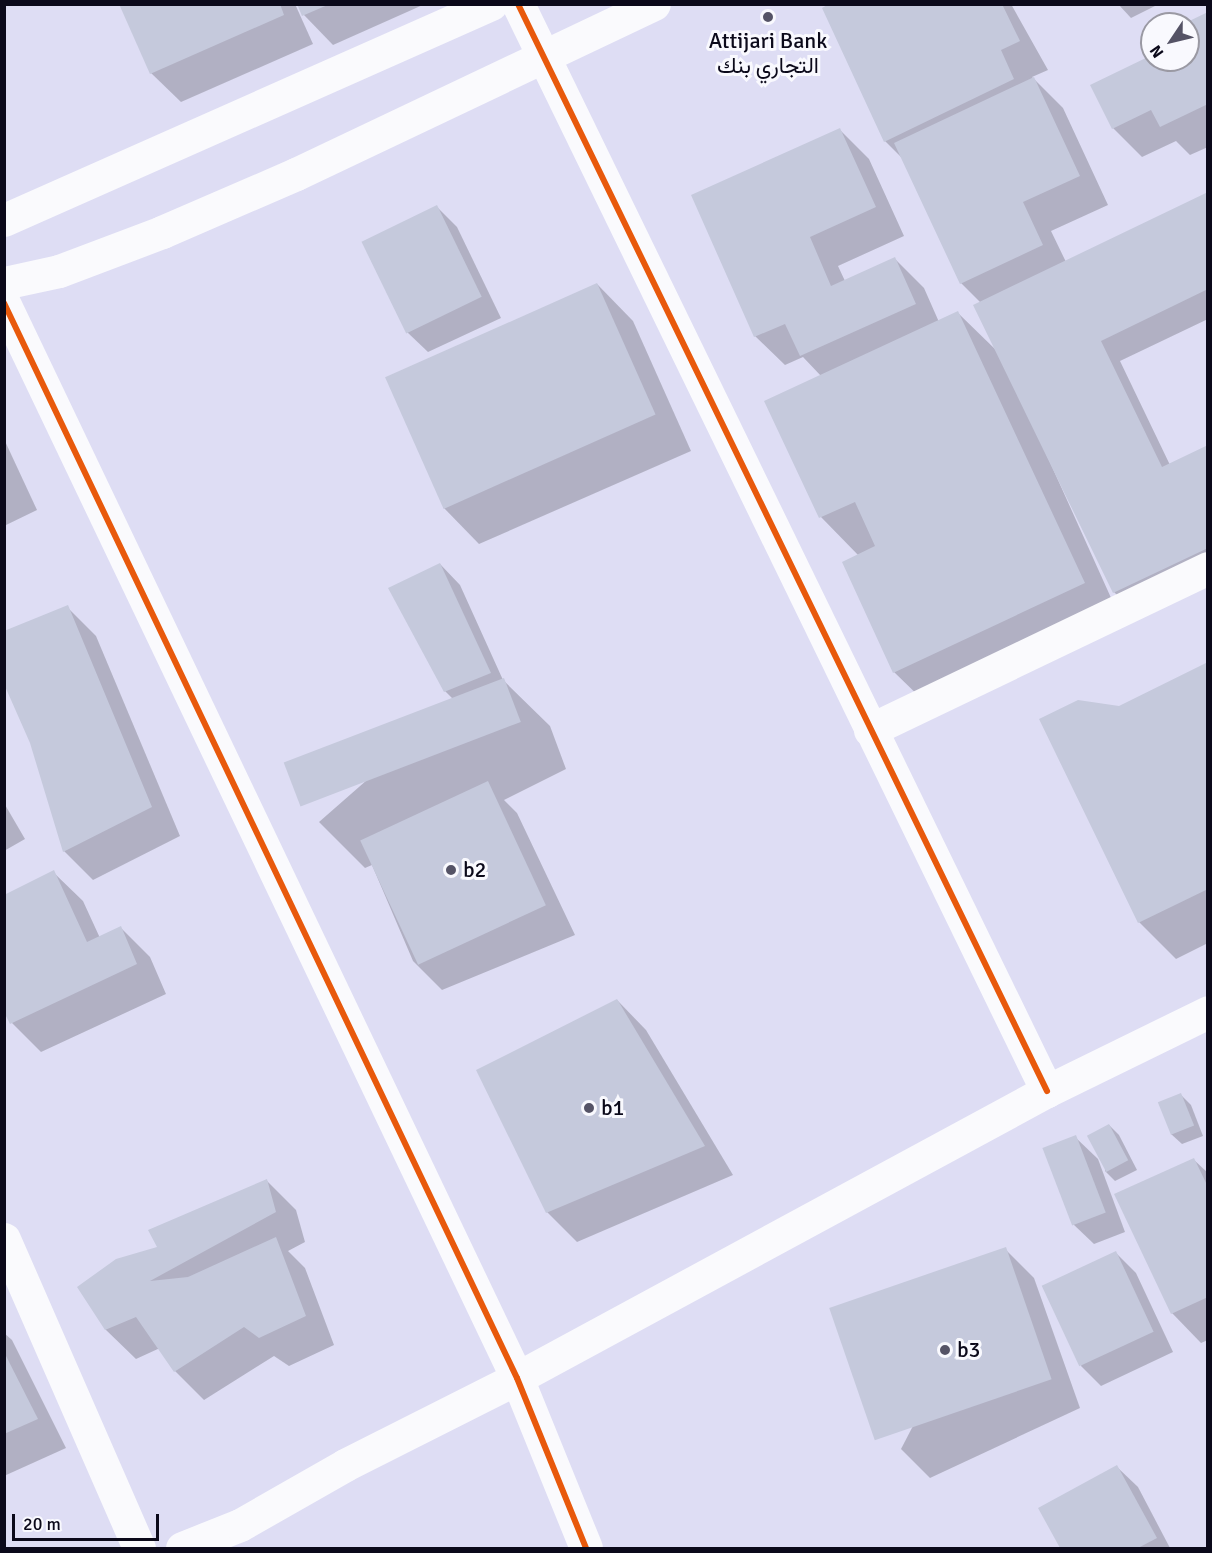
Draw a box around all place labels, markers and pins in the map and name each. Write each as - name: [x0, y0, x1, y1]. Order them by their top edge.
- marker: Attijari Bank التجاري بنك: [761, 10, 775, 24]
- place label: Attijari Bank التجاري بنك: [709, 27, 827, 78]
- place label: b2: [463, 857, 486, 883]
- marker: b2: [444, 863, 458, 877]
- place label: b1: [601, 1095, 624, 1121]
- marker: b1: [582, 1101, 596, 1115]
- place label: b3: [957, 1337, 980, 1363]
- marker: b3: [938, 1343, 952, 1357]

